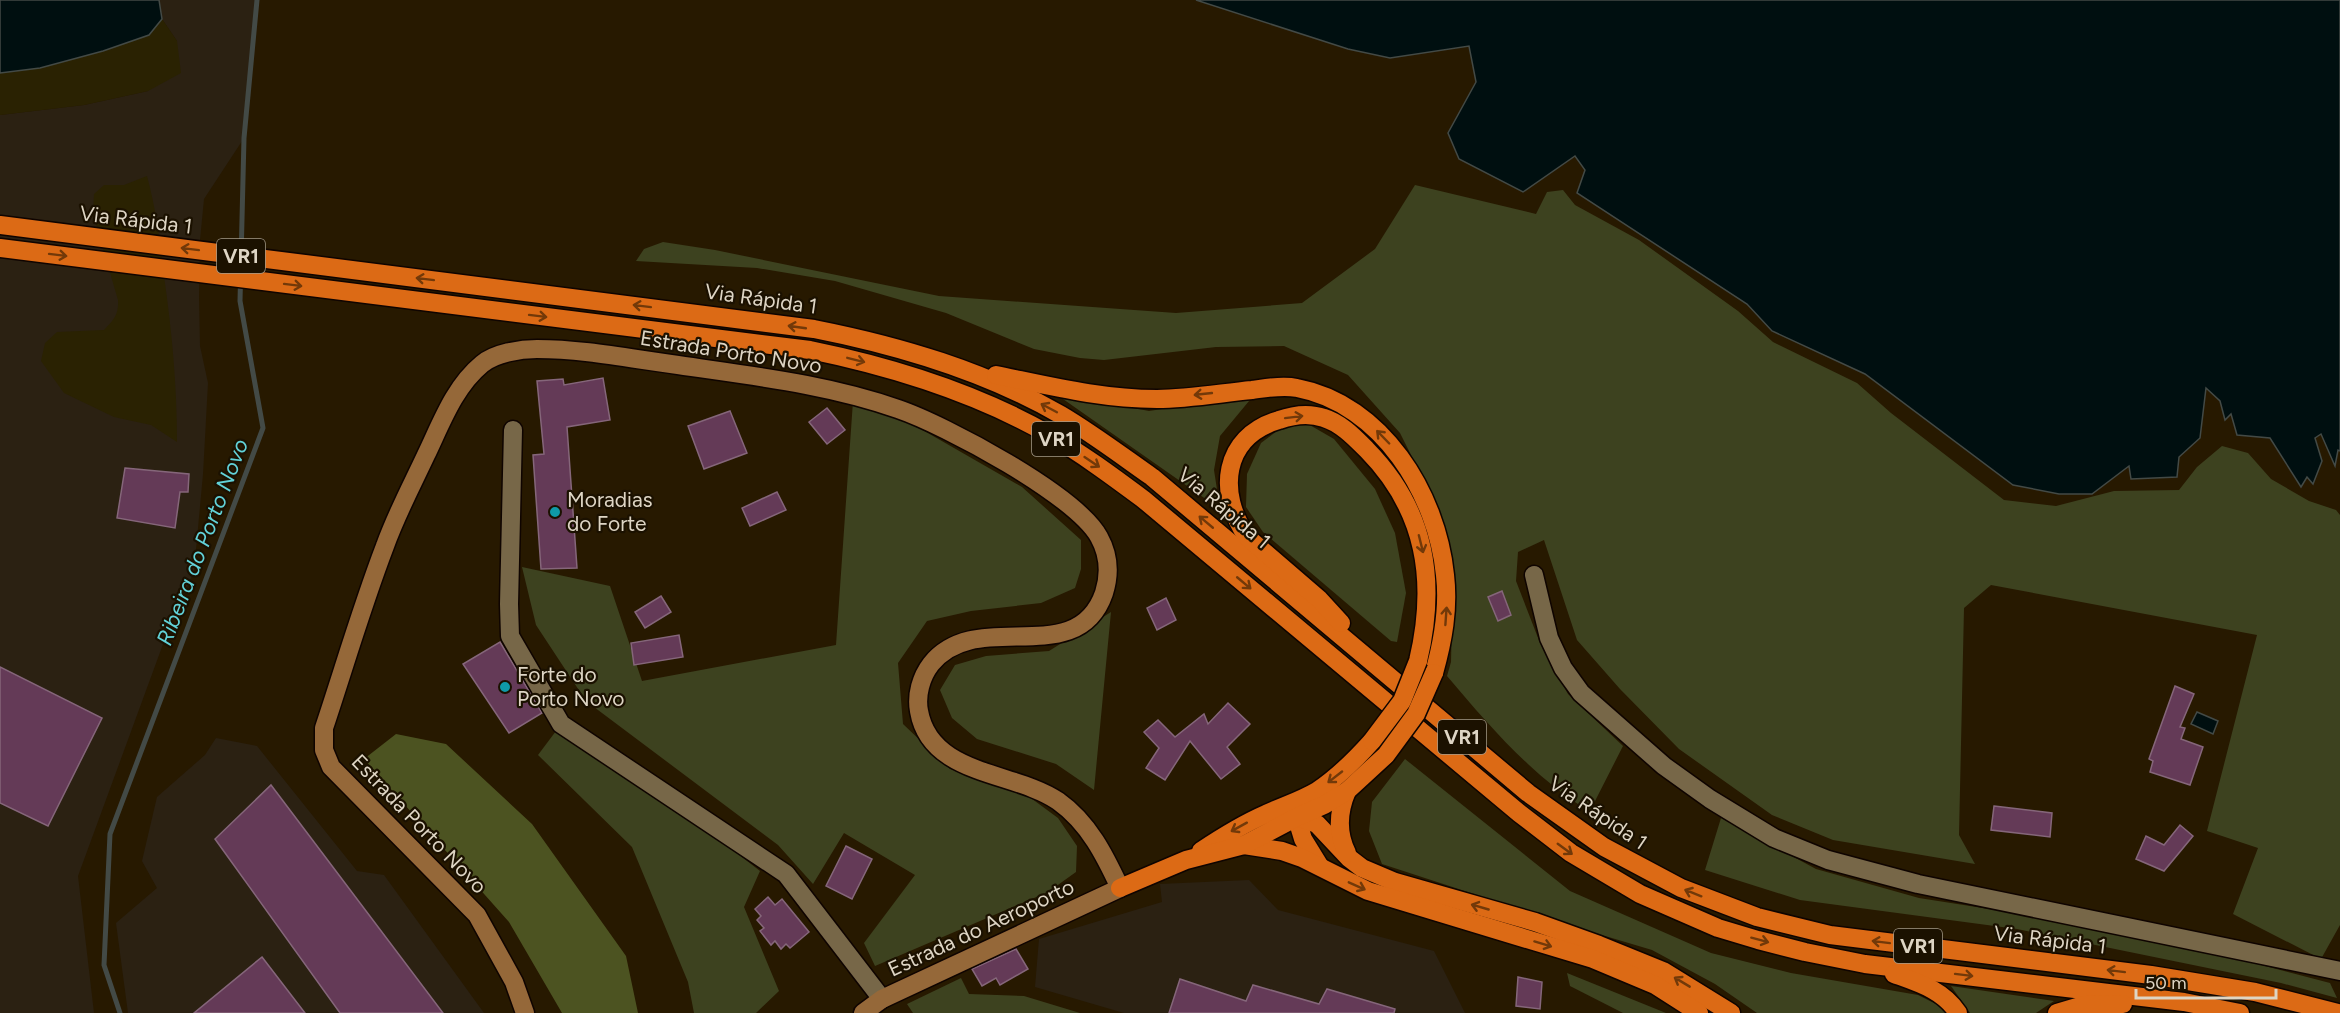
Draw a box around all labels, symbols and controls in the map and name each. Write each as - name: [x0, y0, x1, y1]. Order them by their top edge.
- street label: Via Rápida 1: [78, 200, 194, 239]
- road number: VR1: [217, 239, 265, 273]
- one-way arrow: [180, 244, 200, 255]
- one-way arrow: [48, 250, 67, 261]
- one-way arrow: [415, 274, 435, 285]
- street label: Via Rápida 1: [703, 278, 819, 319]
- one-way arrow: [283, 279, 303, 290]
- one-way arrow: [633, 300, 653, 311]
- one-way arrow: [528, 310, 548, 321]
- one-way arrow: [787, 321, 807, 332]
- street label: Estrada Porto Novo: [638, 325, 824, 378]
- one-way arrow: [846, 355, 865, 366]
- one-way arrow: [1194, 389, 1214, 400]
- one-way arrow: [1040, 402, 1058, 413]
- one-way arrow: [1283, 411, 1303, 422]
- road number: VR1: [1032, 422, 1080, 456]
- one-way arrow: [1376, 430, 1390, 445]
- water label: Ribeira do Porto Novo: [151, 435, 254, 649]
- one-way arrow: [1083, 455, 1100, 468]
- street label: Via Rápida 1: [1173, 462, 1276, 554]
- place label: Moradias do Forte: [567, 487, 652, 536]
- marker: Moradias do Forte: [548, 505, 562, 519]
- one-way arrow: [1199, 515, 1214, 529]
- one-way arrow: [1415, 535, 1427, 554]
- one-way arrow: [1236, 577, 1252, 590]
- one-way arrow: [1440, 607, 1451, 627]
- place label: Forte do Porto Novo: [517, 662, 625, 711]
- marker: Forte do Porto Novo: [498, 680, 512, 694]
- road number: VR1: [1438, 720, 1486, 754]
- street label: Estrada Porto Novo: [347, 749, 492, 898]
- one-way arrow: [1328, 770, 1344, 783]
- street label: Via Rápida 1: [1544, 771, 1652, 855]
- one-way arrow: [1231, 821, 1248, 833]
- one-way arrow: [1557, 842, 1573, 855]
- street label: Estrada do Aeroporto: [884, 873, 1078, 982]
- one-way arrow: [1347, 881, 1365, 892]
- one-way arrow: [1684, 887, 1703, 898]
- one-way arrow: [1471, 901, 1490, 912]
- street label: Via Rápida 1: [1992, 920, 2108, 959]
- road number: VR1: [1894, 929, 1942, 963]
- one-way arrow: [1750, 935, 1769, 947]
- one-way arrow: [1871, 936, 1891, 947]
- one-way arrow: [1533, 939, 1552, 950]
- scale bar: [2136, 962, 2276, 1000]
- one-way arrow: [2107, 965, 2127, 976]
- one-way arrow: [1954, 970, 1974, 981]
- text: 50 m: [2145, 972, 2187, 994]
- one-way arrow: [1674, 976, 1691, 988]

